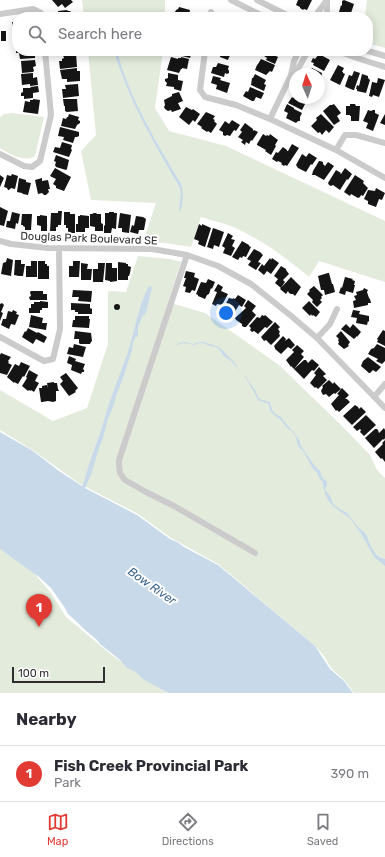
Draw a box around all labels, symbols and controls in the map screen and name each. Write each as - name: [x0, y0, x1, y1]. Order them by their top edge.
- search box: [12, 12, 373, 56]
- icon: search: [26, 23, 48, 45]
- text: Search here: [58, 25, 142, 43]
- north arrow: [289, 68, 325, 104]
- street label: Douglas Park Boulevard SE: [20, 230, 158, 247]
- your location: [216, 303, 236, 323]
- water label: Bow River: [125, 564, 179, 608]
- pin: 1: [26, 594, 52, 627]
- scale bar: [12, 665, 105, 684]
- text: 100 m: [18, 667, 49, 680]
- text: Nearby: [16, 709, 77, 729]
- text: Fish Creek Provincial Park: [54, 757, 248, 775]
- text: 1: [26, 766, 32, 781]
- text: 390 m: [330, 766, 369, 781]
- text: Park: [54, 775, 81, 790]
- tab: Map: [47, 811, 69, 848]
- tab: Directions: [162, 811, 214, 848]
- tab: Saved: [307, 811, 338, 848]

